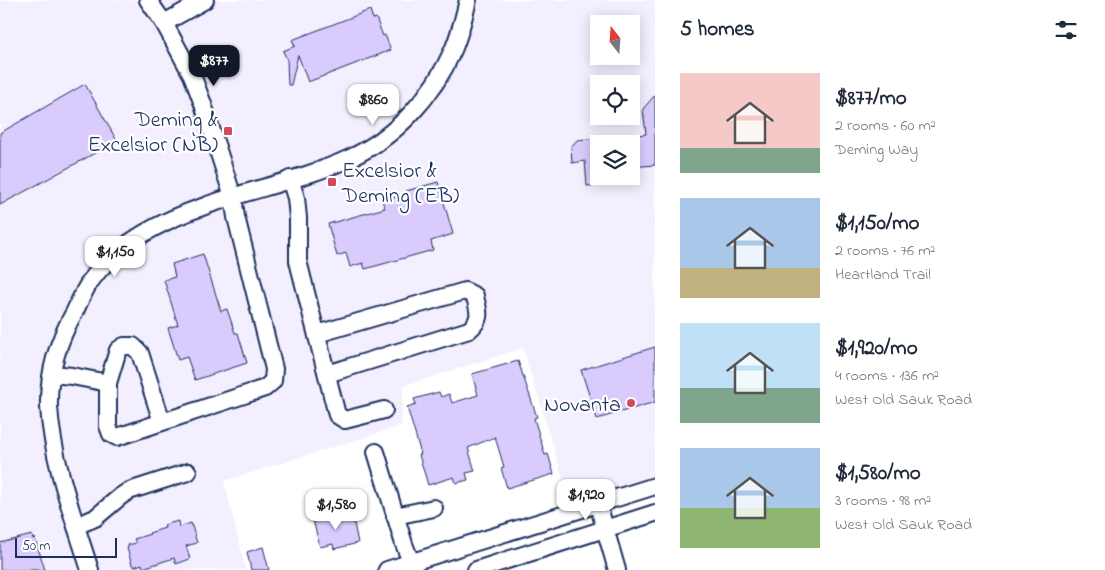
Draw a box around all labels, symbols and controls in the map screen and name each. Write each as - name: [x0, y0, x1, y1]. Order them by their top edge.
- north arrow: [590, 15, 640, 65]
- map controls: [590, 15, 640, 185]
- text: 5 homes: [680, 15, 755, 45]
- icon: filters: [1052, 16, 1080, 44]
- pin: $877: [184, 44, 244, 87]
- text: $877: [200, 49, 228, 73]
- button: locate: [590, 75, 640, 125]
- pin: $860: [343, 84, 403, 126]
- text: $877/mo: [835, 84, 907, 114]
- text: $860: [358, 88, 388, 112]
- icon: home: [720, 93, 780, 153]
- place label: Deming & Excelsior (NB): [88, 105, 218, 162]
- text: 2 rooms · 60 m²: [835, 114, 936, 138]
- marker: Deming & Excelsior (NB): [222, 125, 234, 137]
- button: layers: [590, 135, 640, 185]
- text: Deming Way: [835, 138, 918, 162]
- place label: Excelsior & Deming (EB): [341, 156, 459, 214]
- marker: Excelsior & Deming (EB): [326, 176, 338, 188]
- text: $1,150/mo: [835, 209, 919, 239]
- icon: home: [720, 218, 780, 278]
- pin: $1,150: [74, 236, 156, 278]
- text: 2 rooms · 76 m²: [835, 239, 935, 263]
- text: $1,150: [96, 240, 134, 264]
- text: Heartland Trail: [835, 263, 931, 287]
- text: $1,920/mo: [835, 334, 918, 364]
- icon: home: [720, 343, 780, 403]
- text: 4 rooms · 136 m²: [835, 364, 939, 388]
- text: West Old Sauk Road: [835, 388, 972, 412]
- place label: Novanta: [544, 390, 621, 422]
- marker: Novanta: [625, 397, 637, 409]
- text: $1,580/mo: [835, 459, 921, 489]
- icon: home: [720, 468, 780, 528]
- pin: $1,920: [545, 478, 627, 521]
- text: $1,920: [567, 483, 605, 507]
- pin: $1,580: [295, 488, 377, 531]
- text: 3 rooms · 98 m²: [835, 489, 931, 513]
- text: $1,580: [316, 493, 356, 517]
- text: West Old Sauk Road: [835, 513, 972, 537]
- scale bar: [15, 535, 118, 558]
- text: 50 m: [22, 536, 50, 557]

